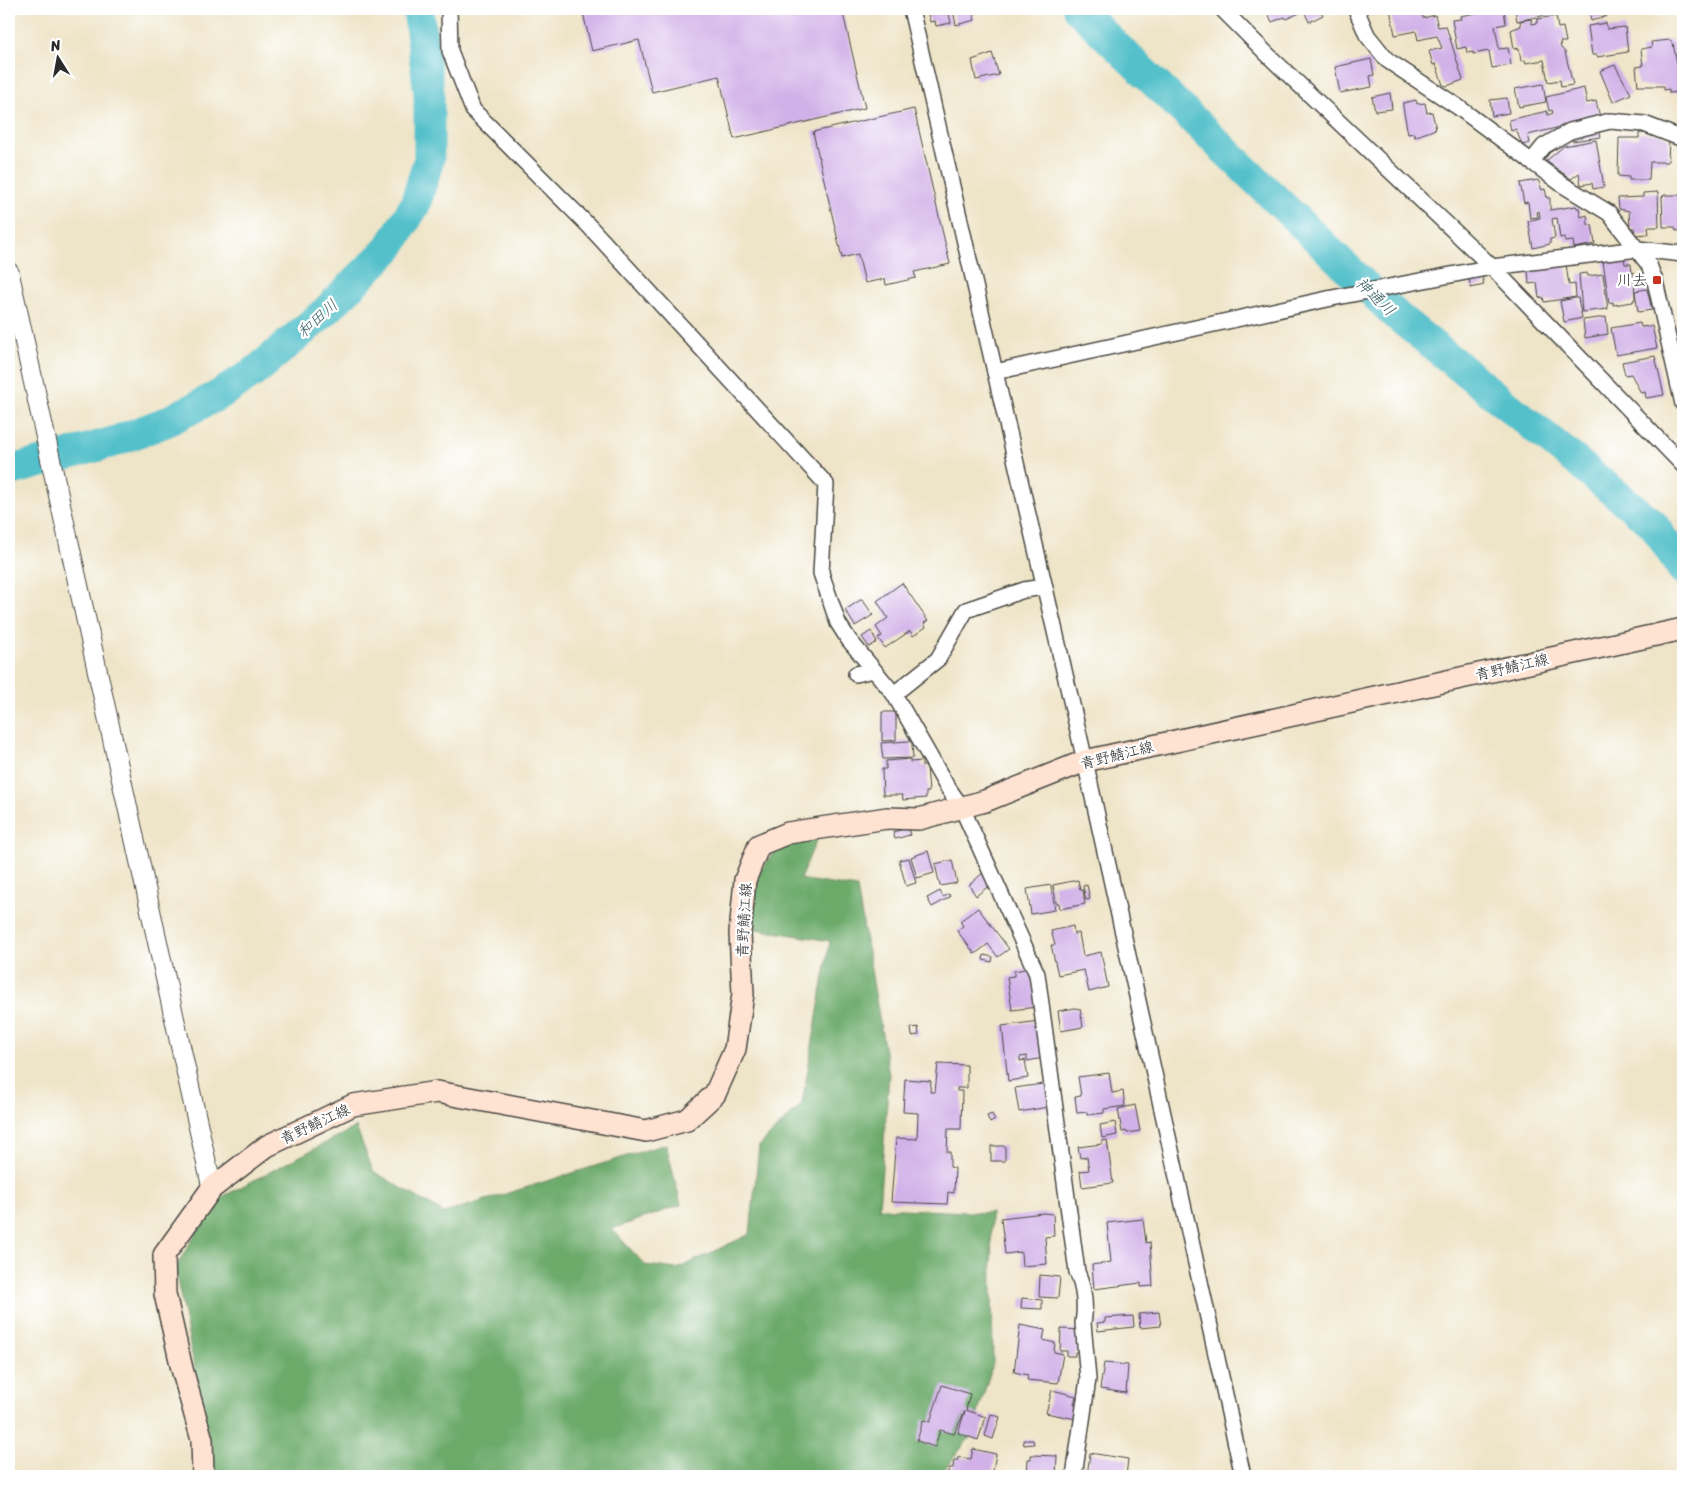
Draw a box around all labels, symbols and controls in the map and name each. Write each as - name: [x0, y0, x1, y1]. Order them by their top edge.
- north arrow: [32, 32, 82, 82]
- text: N: [47, 32, 63, 59]
- place label: 川去: [1617, 267, 1647, 293]
- water label: 神通川: [1348, 269, 1403, 323]
- marker: 川去: [1651, 274, 1663, 286]
- water label: 和田川: [290, 292, 345, 345]
- street label: 青野鯖江線: [1473, 646, 1551, 688]
- street label: 青野鯖江線: [1077, 733, 1157, 777]
- street label: 青野鯖江線: [729, 882, 759, 958]
- street label: 青野鯖江線: [276, 1096, 354, 1152]

